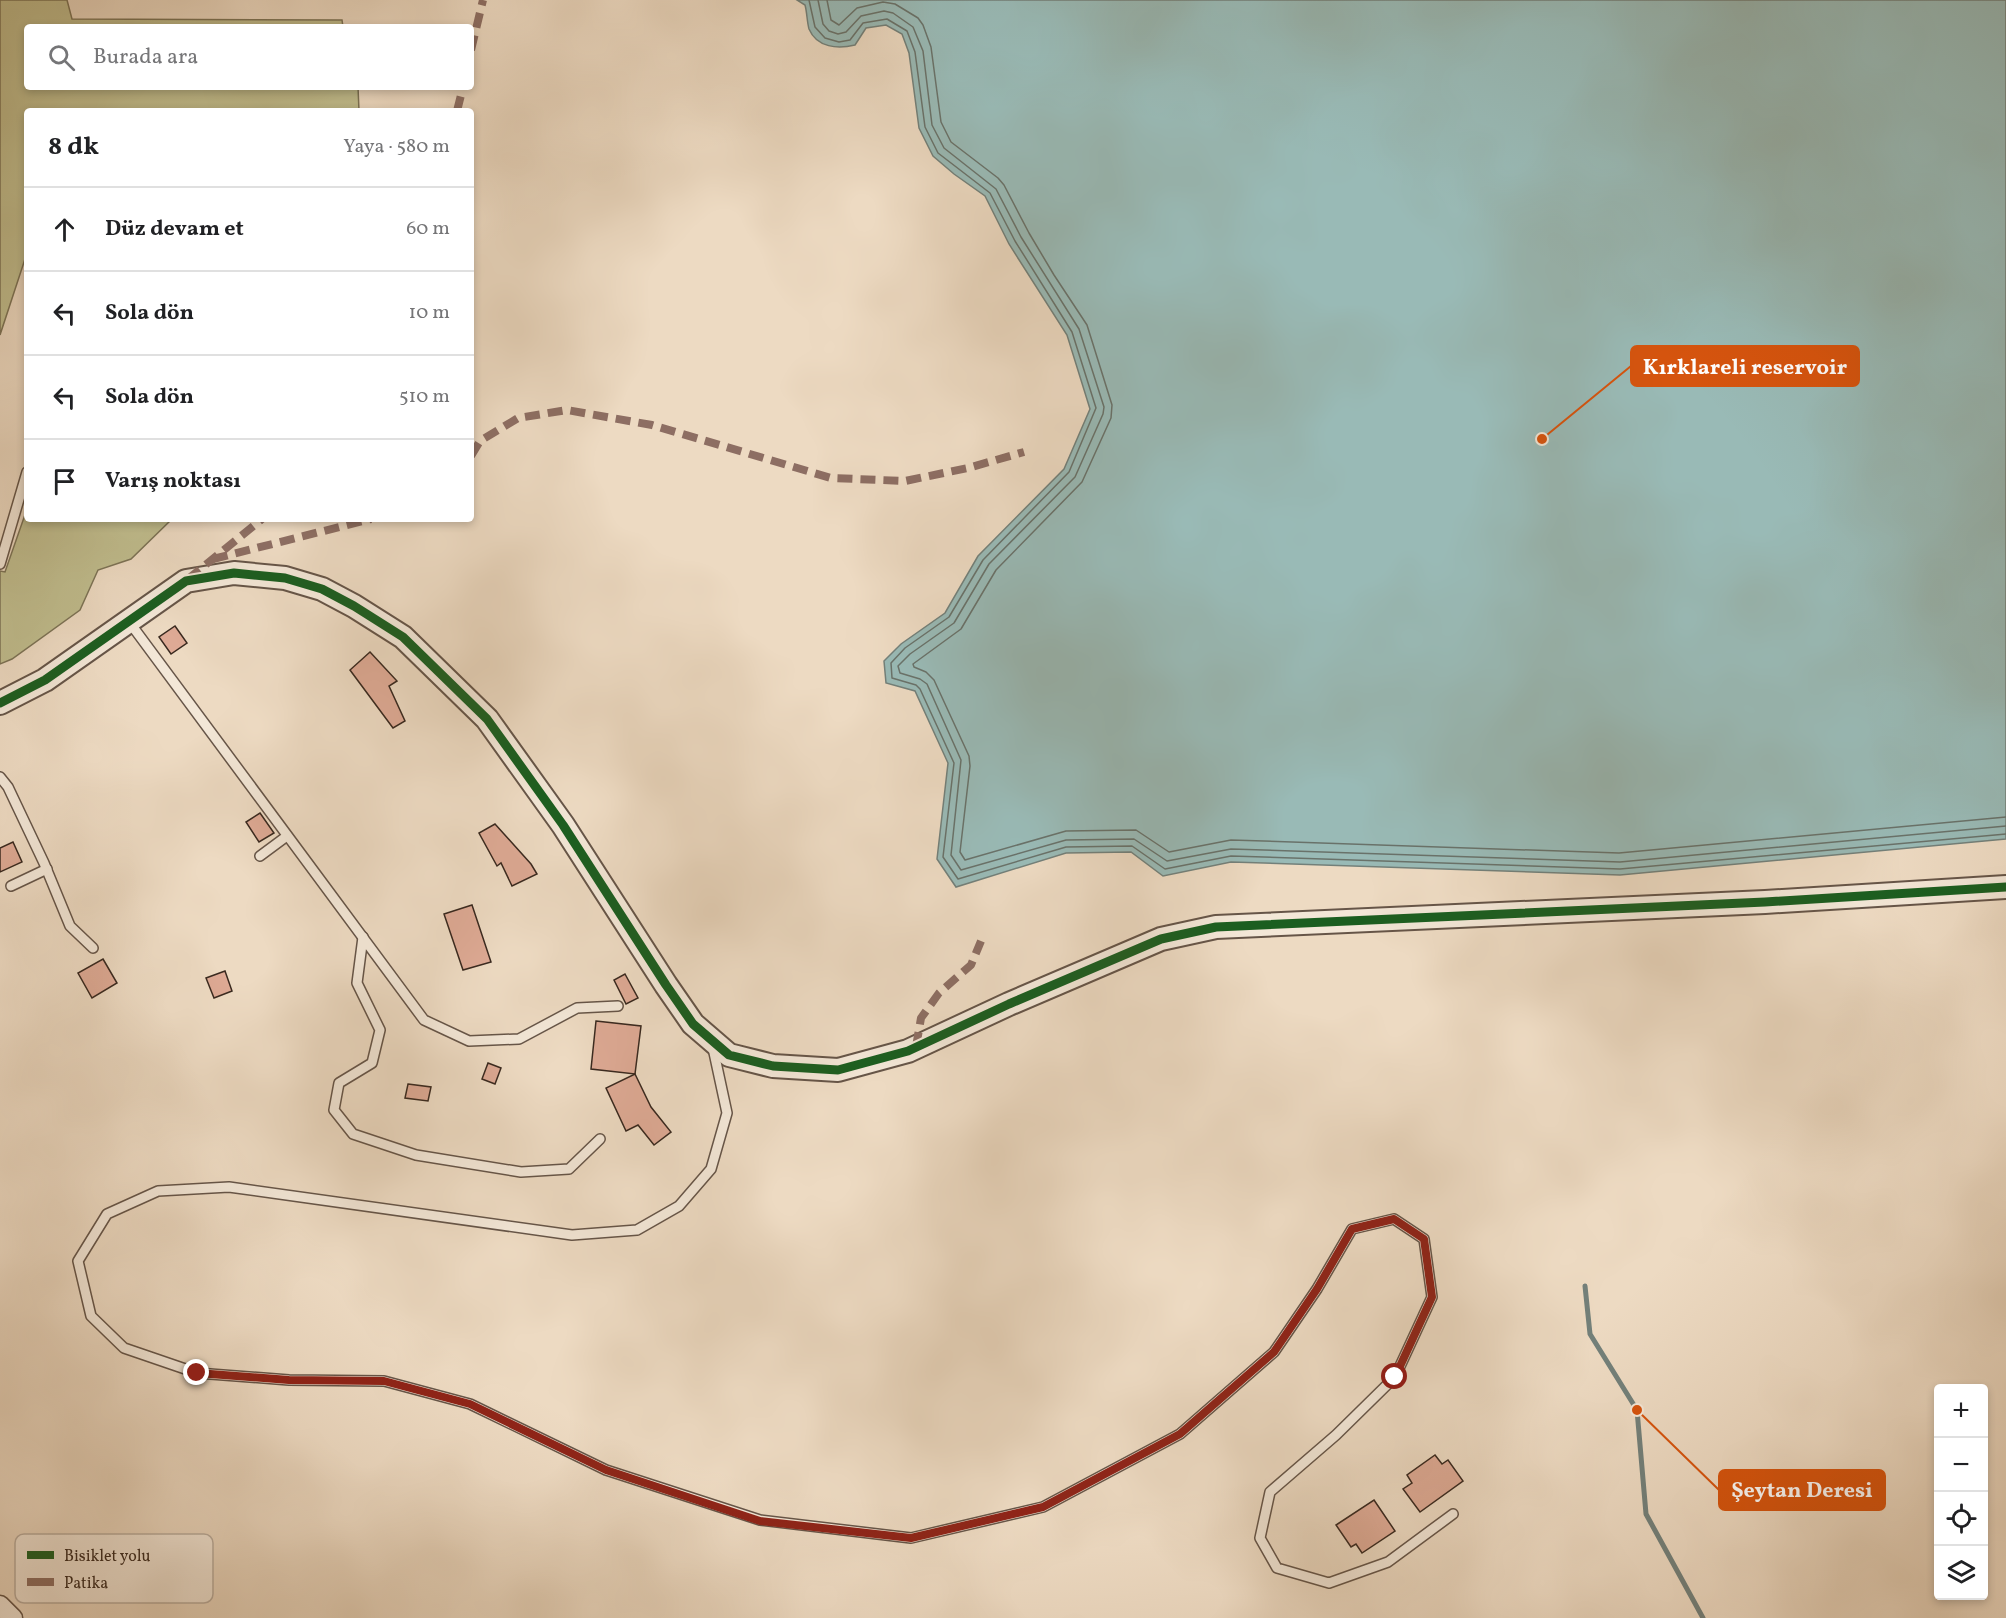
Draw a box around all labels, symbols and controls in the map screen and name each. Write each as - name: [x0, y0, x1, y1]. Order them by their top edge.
- search box: [24, 24, 474, 90]
- icon: search: [45, 41, 78, 74]
- text: Burada ara: [93, 42, 198, 73]
- text: 8 dk: [48, 129, 99, 165]
- text: Yaya · 580 m: [343, 133, 450, 161]
- icon: ahead: [48, 213, 81, 246]
- text: Düz devam et: [105, 214, 244, 245]
- text: 60 m: [406, 215, 450, 243]
- icon: left: [48, 297, 81, 330]
- text: Sola dön: [105, 298, 194, 329]
- text: 10 m: [409, 299, 450, 327]
- callout: Kırklareli reservoir: [1631, 346, 1859, 386]
- text: Kırklareli reservoir: [1643, 353, 1848, 384]
- icon: left: [48, 381, 81, 414]
- text: Sola dön: [105, 382, 194, 413]
- text: 510 m: [399, 383, 450, 411]
- icon: arrive: [48, 465, 81, 498]
- text: Varış noktası: [105, 466, 241, 497]
- route end: [183, 1359, 209, 1385]
- route start: [1381, 1363, 1407, 1389]
- map controls: [1934, 1384, 1988, 1600]
- button: +: [1934, 1384, 1988, 1438]
- button: −: [1934, 1438, 1988, 1492]
- callout: Şeytan Deresi: [1719, 1470, 1885, 1510]
- text: Şeytan Deresi: [1731, 1476, 1873, 1507]
- button: locate: [1934, 1492, 1988, 1546]
- legend: [15, 1534, 213, 1603]
- text: Bisiklet yolu: [64, 1546, 151, 1568]
- button: layers: [1934, 1546, 1988, 1600]
- text: Patika: [64, 1573, 108, 1595]

